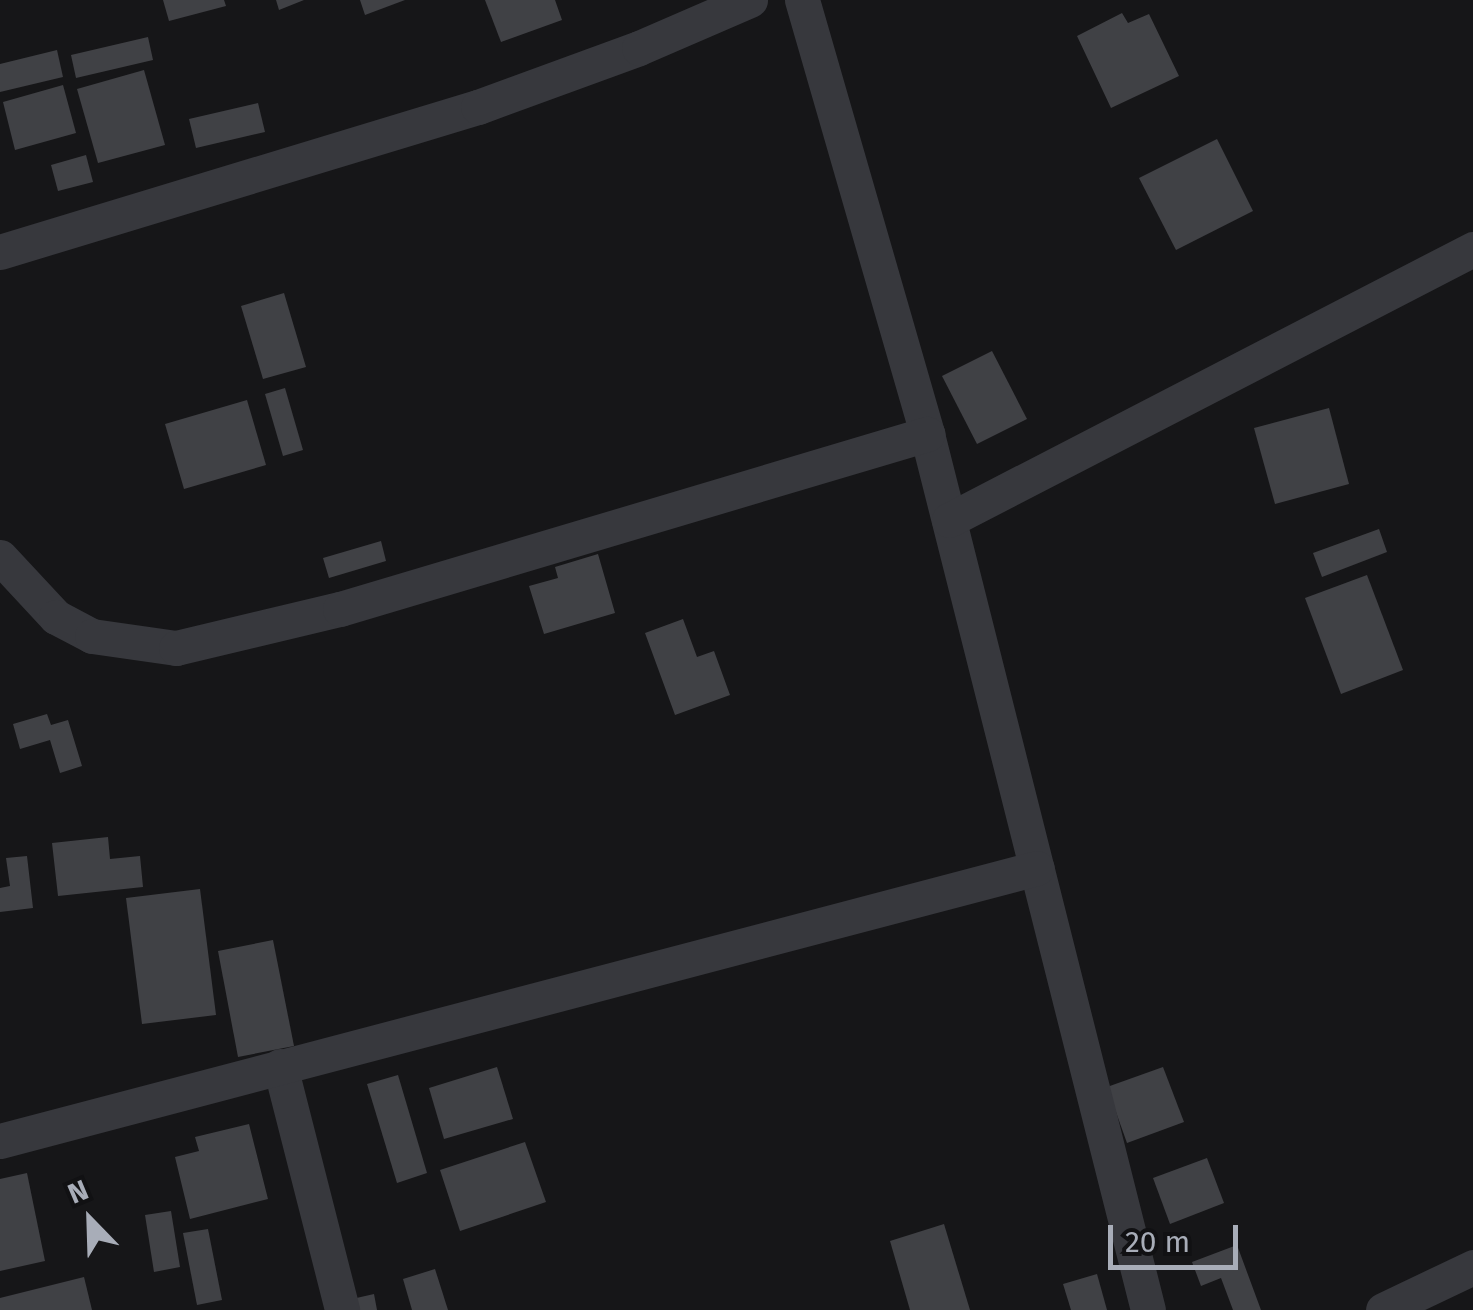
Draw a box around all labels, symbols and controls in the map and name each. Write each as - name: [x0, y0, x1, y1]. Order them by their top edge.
- north arrow: [40, 1170, 140, 1270]
- text: N: [63, 1173, 93, 1211]
- scale bar: [1113, 1205, 1243, 1267]
- text: 20 m: [1125, 1224, 1190, 1260]

